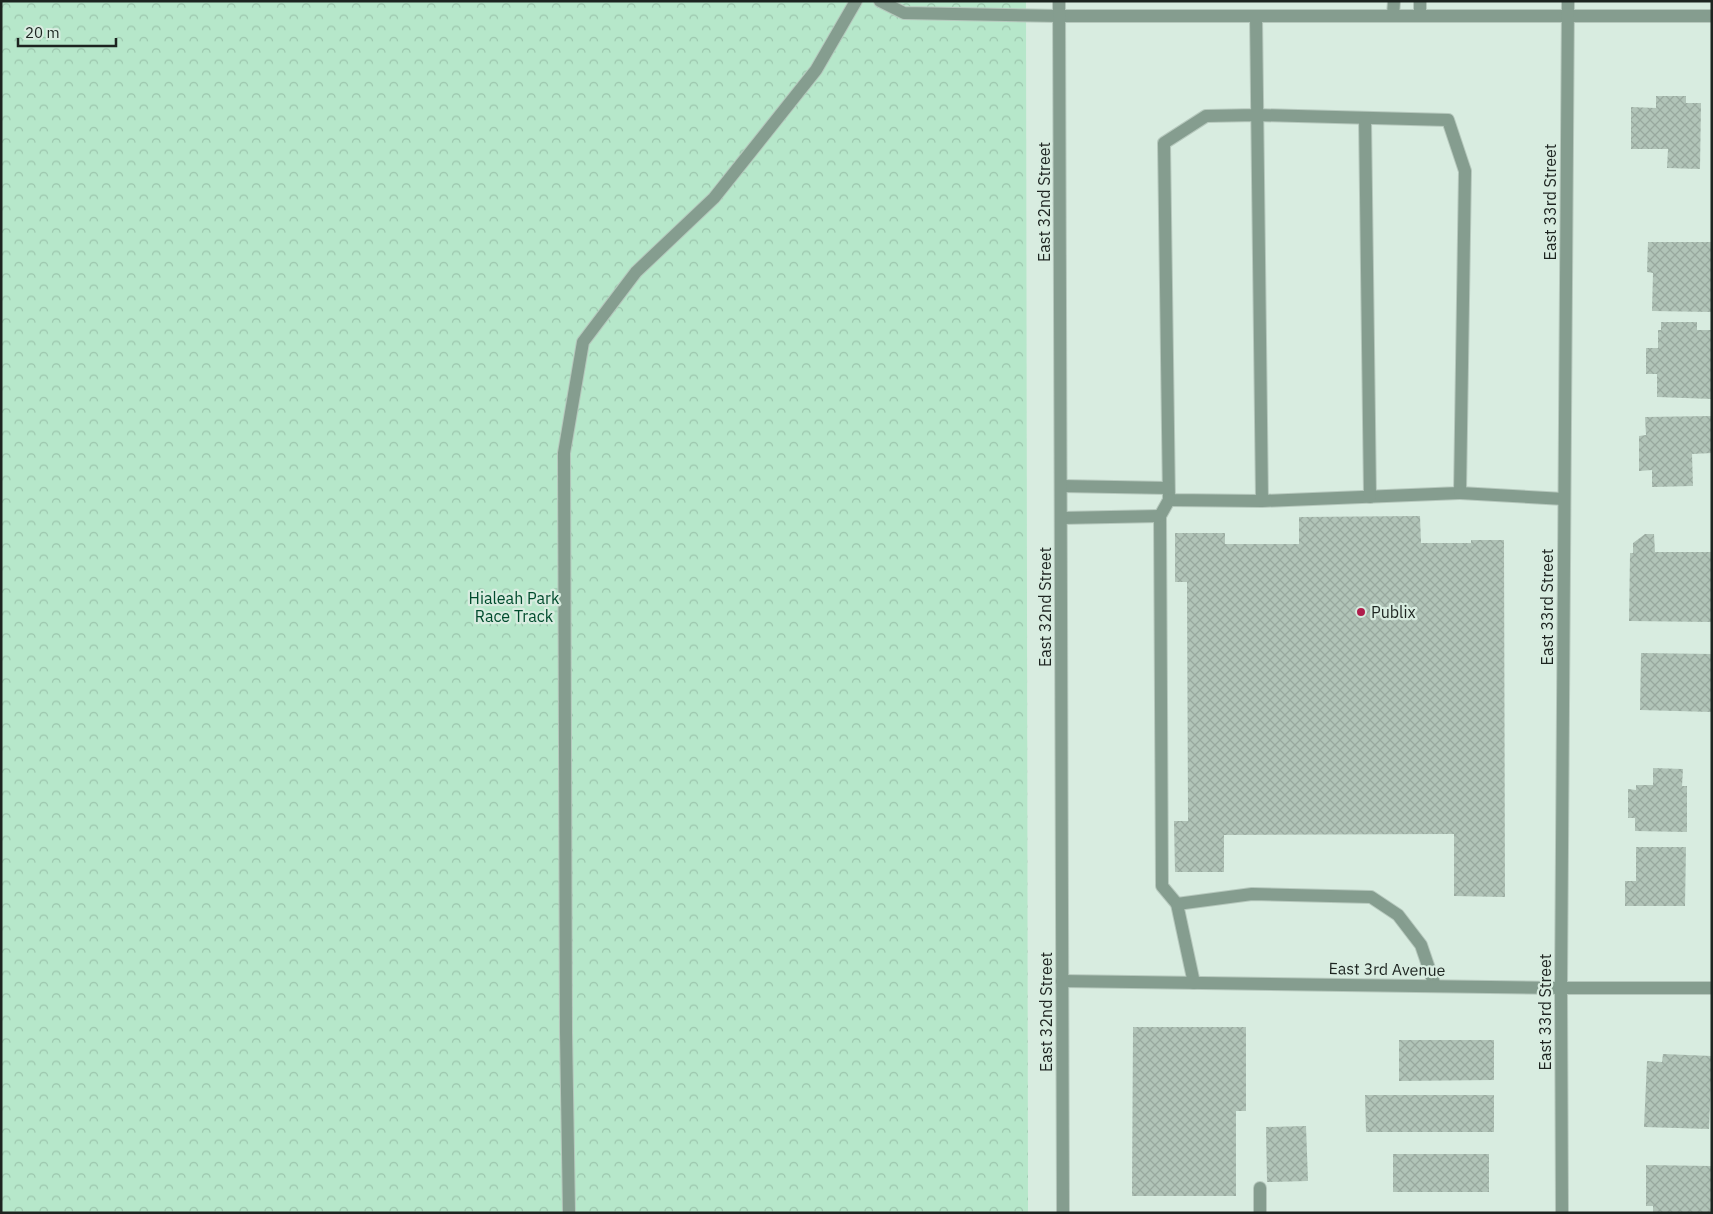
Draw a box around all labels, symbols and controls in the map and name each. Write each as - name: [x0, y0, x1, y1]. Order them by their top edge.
- scale bar: [18, 15, 115, 47]
- text: 20 m: [25, 23, 60, 42]
- street label: East 32nd Street: [1034, 142, 1054, 262]
- street label: East 33rd Street: [1540, 144, 1560, 260]
- street label: East 32nd Street: [1035, 547, 1055, 667]
- street label: East 33rd Street: [1537, 549, 1557, 665]
- park label: Hialeah Park Race Track: [469, 588, 560, 626]
- place label: Publix: [1371, 602, 1416, 622]
- marker: Publix: [1355, 606, 1367, 618]
- street label: East 32nd Street: [1036, 952, 1056, 1072]
- street label: East 33rd Street: [1535, 954, 1555, 1070]
- street label: East 3rd Avenue: [1328, 958, 1446, 980]

